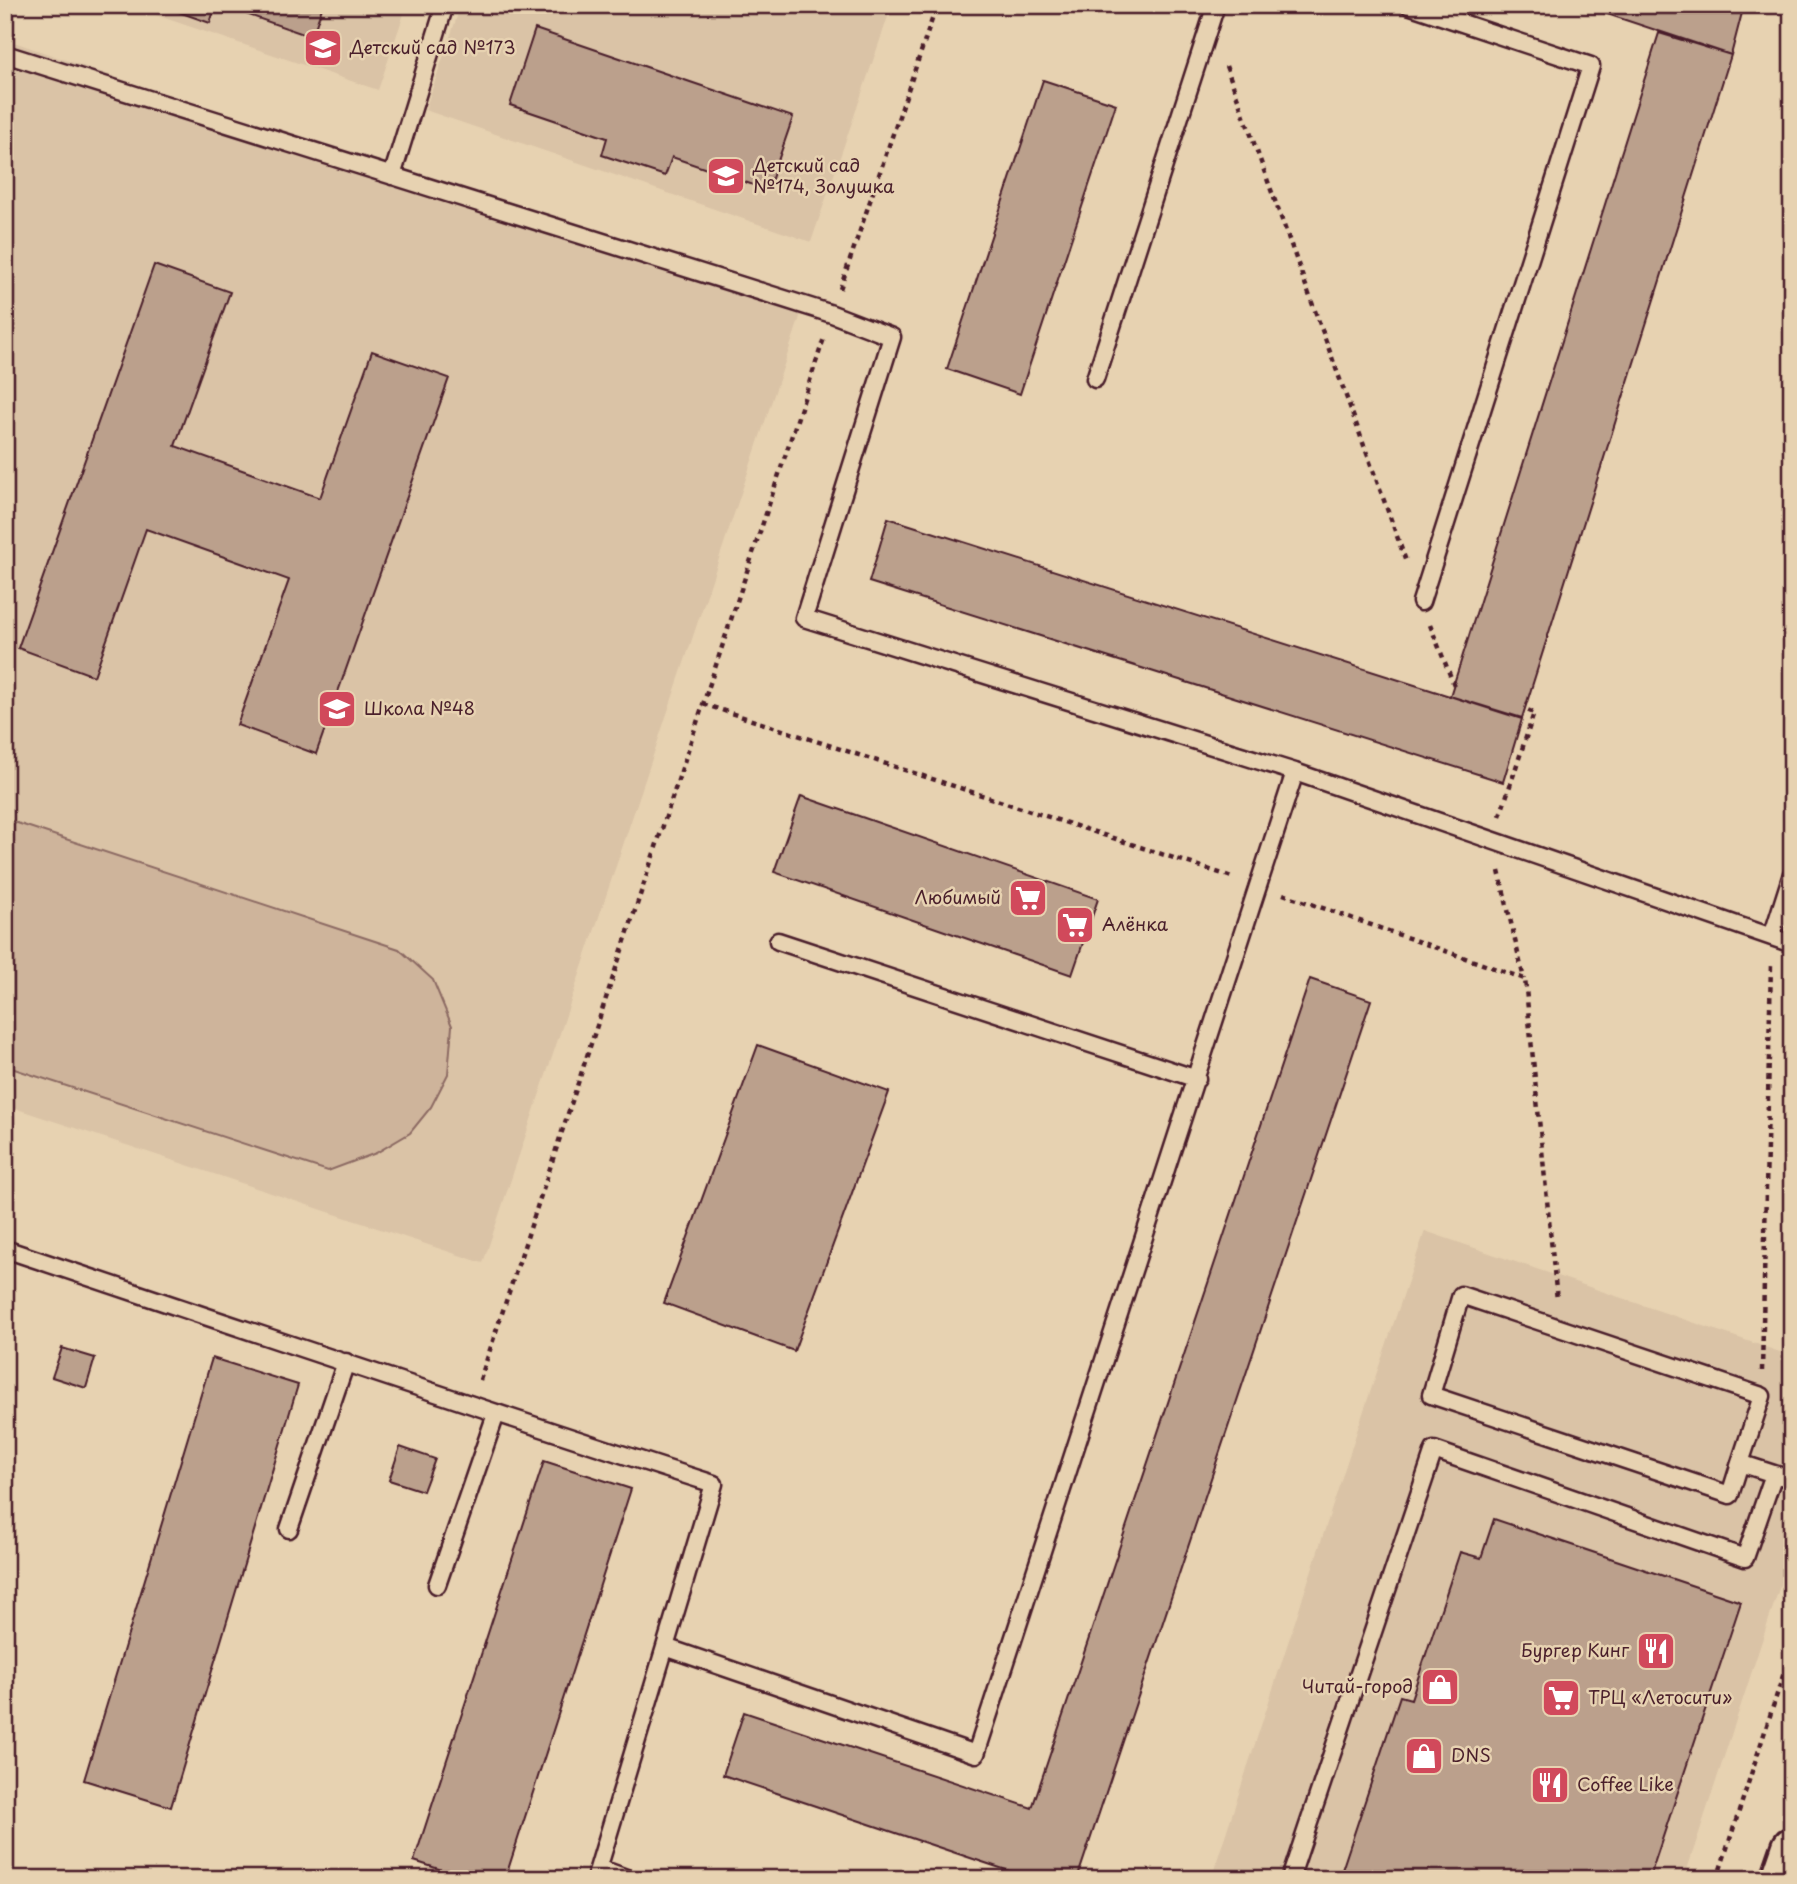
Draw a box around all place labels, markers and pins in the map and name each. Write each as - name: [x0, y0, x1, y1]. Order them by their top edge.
- school or university icon: Детский сад №173: [302, 27, 344, 69]
- place label: Детский сад №173: [349, 33, 515, 60]
- place label: Детский сад №174, Золушка: [752, 151, 895, 199]
- school or university icon: Детский сад №174, Золушка: [705, 155, 747, 197]
- school or university icon: Школа №48: [316, 688, 358, 730]
- place label: Школа №48: [364, 694, 475, 721]
- supermarket icon: Любимый: [1007, 877, 1049, 919]
- place label: Любимый: [915, 883, 1001, 910]
- supermarket icon: Алёнка: [1054, 904, 1096, 946]
- place label: Алёнка: [1102, 910, 1169, 937]
- restaurant icon: Бургер Кинг: [1635, 1630, 1677, 1672]
- place label: Бургер Кинг: [1521, 1636, 1630, 1663]
- shop icon: Читай-город: [1419, 1666, 1461, 1708]
- place label: Читай-город: [1302, 1672, 1413, 1699]
- supermarket icon: ТРЦ «Летосити»: [1540, 1677, 1582, 1719]
- place label: ТРЦ «Летосити»: [1588, 1683, 1732, 1710]
- shop icon: DNS: [1403, 1735, 1445, 1777]
- place label: DNS: [1451, 1741, 1491, 1768]
- restaurant icon: Coffee Like: [1529, 1764, 1571, 1806]
- place label: Coffee Like: [1577, 1770, 1674, 1797]

